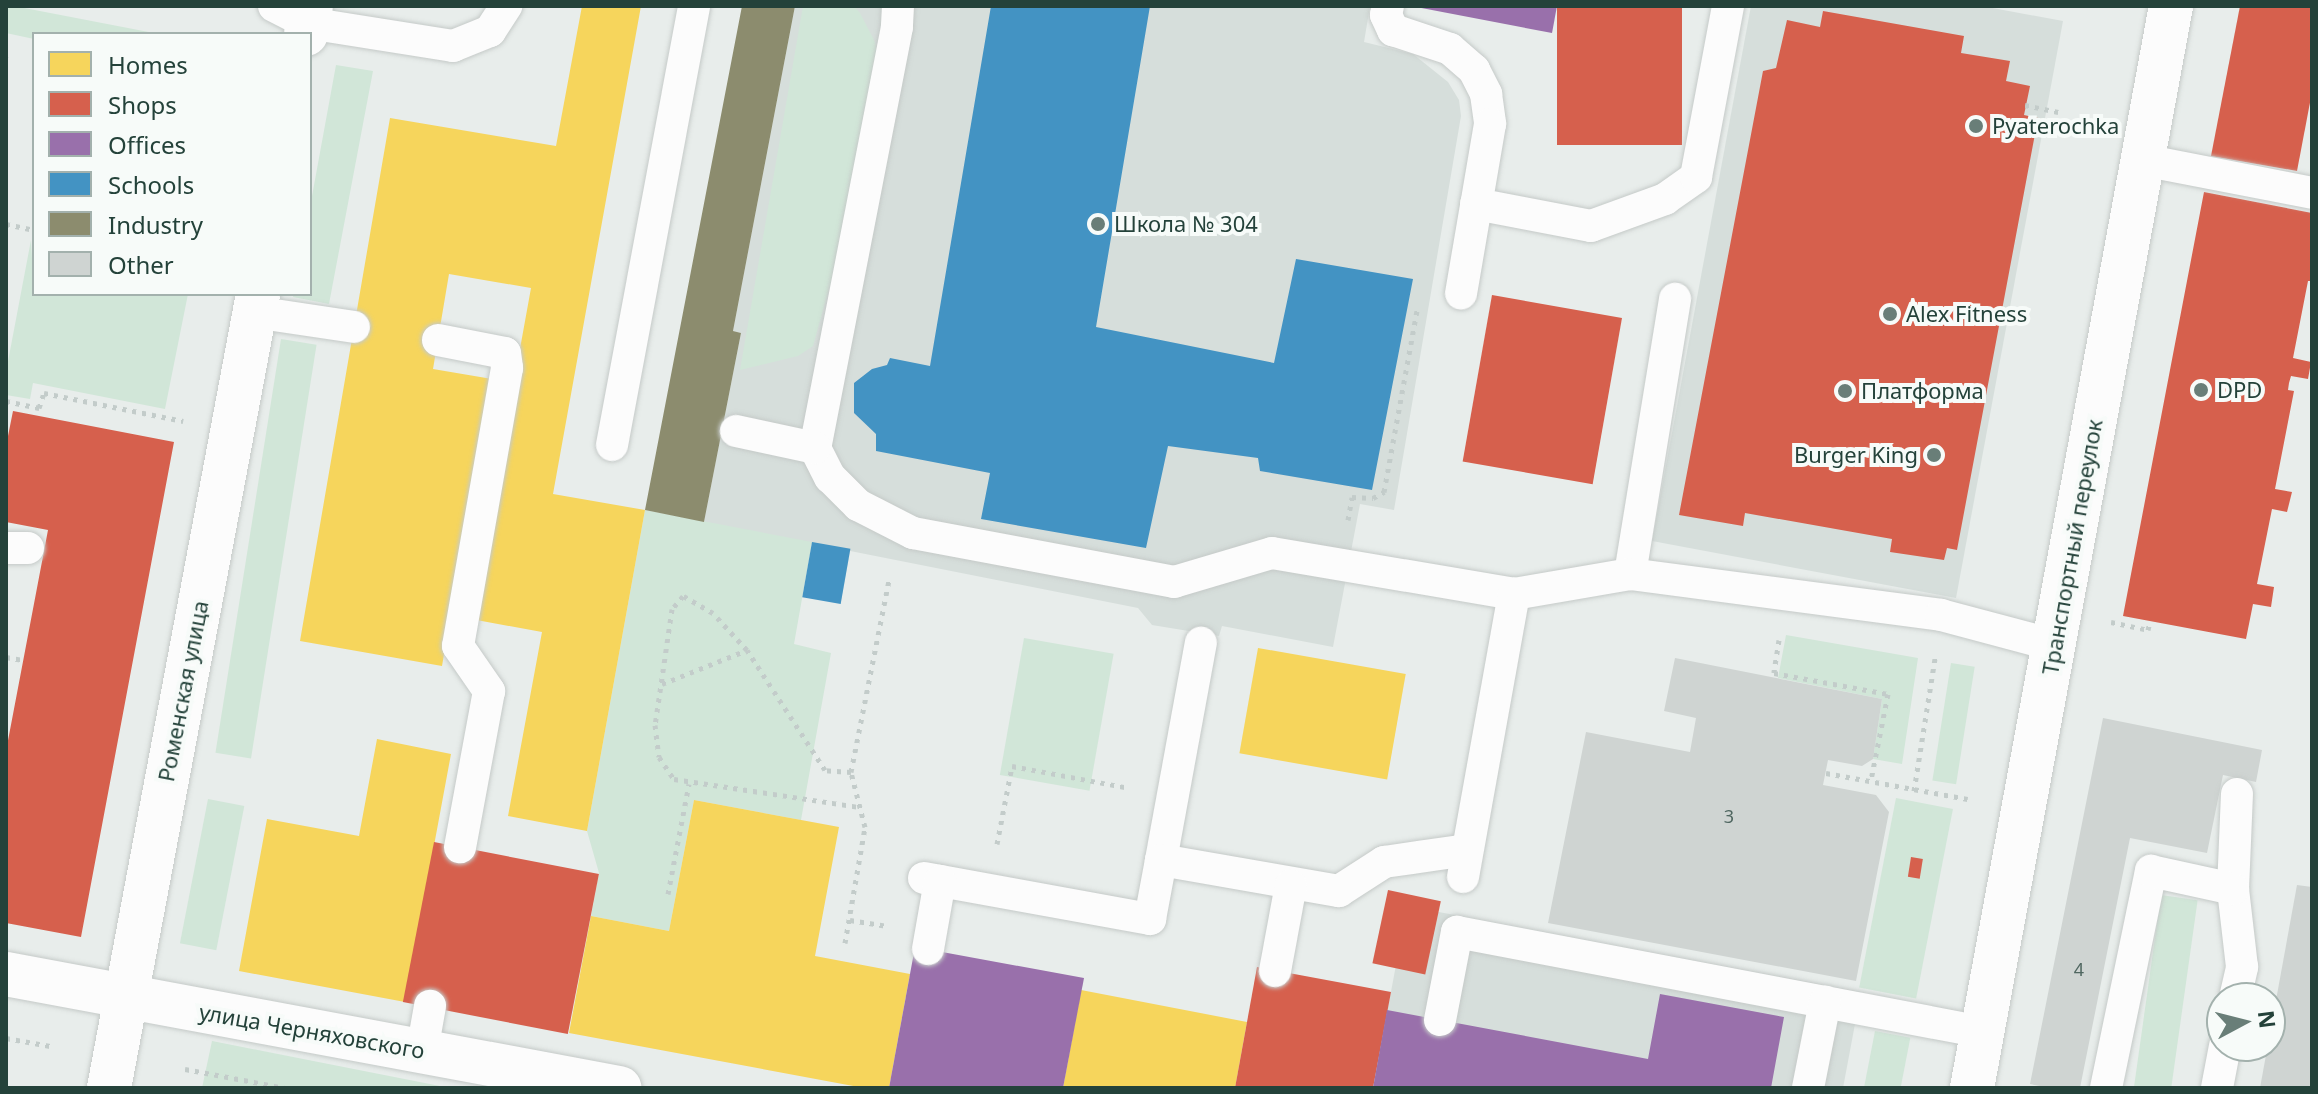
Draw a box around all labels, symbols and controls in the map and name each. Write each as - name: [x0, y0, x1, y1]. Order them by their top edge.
- legend: [32, 32, 312, 296]
- text: Homes: [108, 48, 188, 81]
- text: Shops: [108, 88, 177, 121]
- place label: Pyaterochka: [1992, 113, 2119, 139]
- marker: Pyaterochka: [1967, 117, 1985, 135]
- text: Offices: [108, 128, 186, 161]
- text: Schools: [108, 168, 194, 201]
- text: Industry: [108, 208, 203, 241]
- place label: Школа № 304: [1114, 211, 1258, 237]
- marker: Школа № 304: [1089, 215, 1107, 233]
- text: Other: [108, 248, 174, 281]
- place label: Alex Fitness: [1906, 301, 2027, 327]
- marker: Alex Fitness: [1881, 305, 1899, 323]
- place label: DPD: [2217, 377, 2262, 403]
- place label: Платформа: [1861, 378, 1984, 404]
- marker: DPD: [2192, 381, 2210, 399]
- marker: Платформа: [1836, 382, 1854, 400]
- street label: Транспортный переулок: [2037, 417, 2107, 677]
- place label: Burger King: [1794, 442, 1918, 468]
- marker: Burger King: [1925, 446, 1943, 464]
- street label: Роменская улица: [153, 598, 213, 784]
- house number: 3: [1724, 805, 1734, 827]
- house number: 4: [2074, 958, 2084, 980]
- north arrow: [2206, 982, 2286, 1062]
- street label: улица Черняховского: [197, 998, 427, 1064]
- text: N: [2252, 1009, 2284, 1030]

